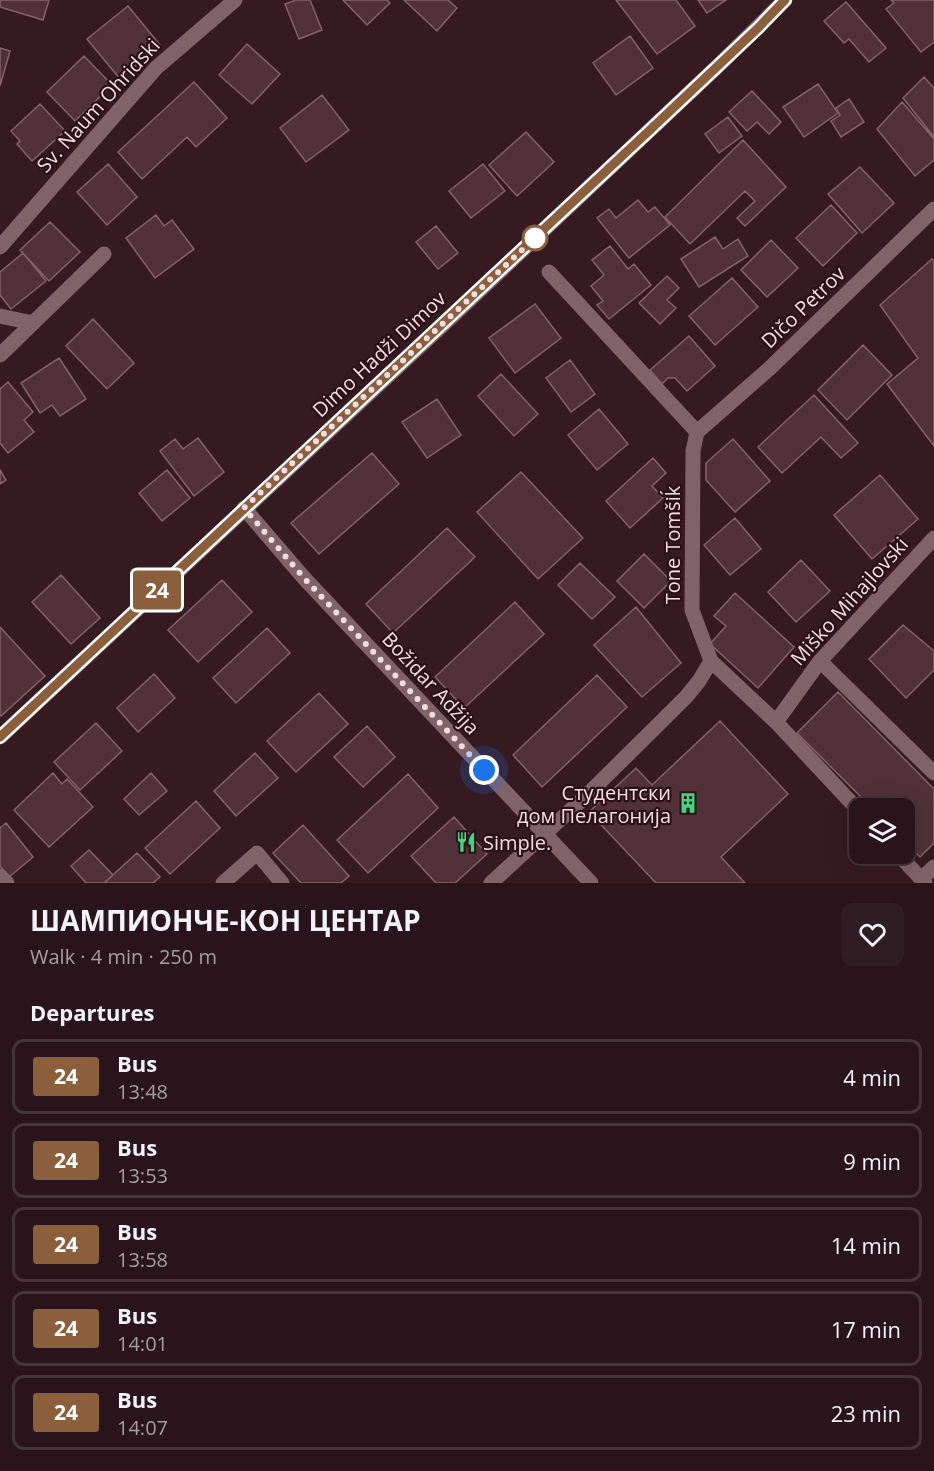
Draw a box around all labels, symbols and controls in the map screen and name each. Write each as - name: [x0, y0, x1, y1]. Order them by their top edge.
- street label: Sv. Naum Ohridski: [30, 32, 166, 178]
- unlabelled marker: [522, 225, 548, 251]
- street label: Dičo Petrov: [755, 260, 851, 354]
- street label: Dimo Hadži Dimov: [306, 285, 452, 423]
- street label: Tone Tomšiḱ: [659, 485, 686, 604]
- street label: Miško Mihajlovski: [784, 531, 914, 671]
- line badge: 24: [130, 570, 184, 610]
- text: 24: [145, 576, 169, 604]
- street label: Božidar Adžija: [376, 626, 486, 740]
- your location: [469, 755, 499, 785]
- place label: Студентски дом Пелагонија: [517, 779, 671, 829]
- building icon: Студентски дом Пелагонија: [676, 791, 700, 815]
- map controls: [849, 798, 915, 864]
- button: layers: [849, 798, 915, 864]
- place label: Simple.: [483, 829, 551, 856]
- restaurant icon: Simple.: [454, 830, 478, 854]
- text: ШАМПИОНЧЕ-КОН ЦЕНТАР: [30, 901, 420, 939]
- button: heart: [841, 903, 904, 966]
- text: Walk · 4 min · 250 m: [30, 943, 217, 970]
- text: Departures: [30, 997, 154, 1027]
- text: Bus: [117, 1048, 157, 1078]
- text: 24: [54, 1062, 78, 1090]
- text: 4 min: [843, 1062, 901, 1092]
- text: 13:48: [117, 1078, 168, 1105]
- text: Bus: [117, 1132, 157, 1162]
- text: 24: [54, 1146, 78, 1174]
- text: 9 min: [843, 1146, 901, 1176]
- text: 13:53: [117, 1162, 168, 1189]
- text: Bus: [117, 1216, 157, 1246]
- text: 24: [54, 1230, 78, 1258]
- text: 14 min: [831, 1230, 901, 1260]
- text: 13:58: [117, 1246, 168, 1273]
- text: Bus: [117, 1300, 157, 1330]
- text: 24: [54, 1314, 78, 1342]
- text: 17 min: [831, 1314, 901, 1344]
- text: 14:01: [117, 1330, 168, 1357]
- text: Bus: [117, 1384, 157, 1414]
- text: 24: [54, 1398, 78, 1426]
- text: 23 min: [831, 1398, 901, 1428]
- text: 14:07: [117, 1414, 168, 1441]

